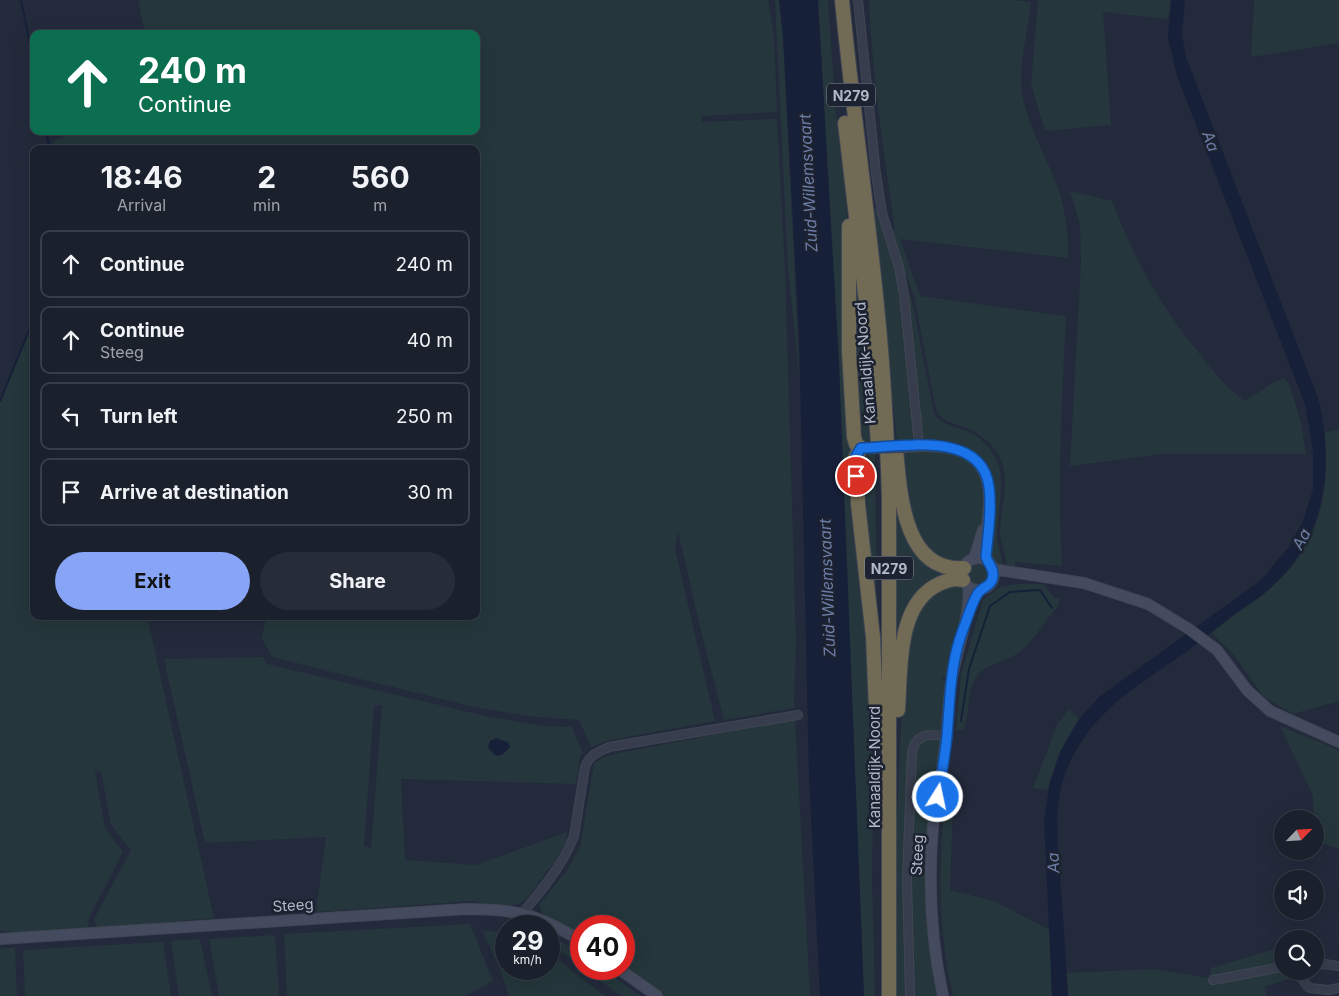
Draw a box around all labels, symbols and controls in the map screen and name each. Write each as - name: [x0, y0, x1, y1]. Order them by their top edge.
- text: 240 m: [138, 49, 247, 91]
- icon: ahead: [55, 50, 120, 115]
- road number: N279: [827, 84, 875, 106]
- text: Continue: [138, 91, 232, 117]
- water label: Zuid-Willemsvaart: [794, 112, 822, 253]
- water label: Aa: [1198, 127, 1224, 154]
- text: 18:46: [100, 159, 183, 195]
- text: 2: [257, 159, 276, 195]
- text: 560: [351, 159, 410, 195]
- text: Arrival: [117, 195, 166, 215]
- text: min: [253, 195, 280, 215]
- text: m: [373, 195, 387, 215]
- icon: ahead: [57, 250, 85, 278]
- text: Continue: [100, 253, 185, 276]
- text: 240 m: [395, 253, 453, 276]
- street label: Kanaaldijk-Noord: [850, 301, 880, 425]
- text: Continue: [100, 319, 185, 342]
- icon: ahead: [57, 326, 85, 354]
- text: 40 m: [407, 329, 453, 352]
- text: Steeg: [100, 342, 144, 362]
- icon: left: [57, 402, 85, 430]
- text: Turn left: [100, 405, 178, 428]
- text: 250 m: [396, 405, 453, 428]
- pin: [835, 455, 877, 497]
- icon: arrive: [842, 462, 870, 490]
- icon: arrive: [57, 478, 85, 506]
- text: Arrive at destination: [100, 481, 289, 504]
- text: 30 m: [407, 481, 453, 504]
- water label: Zuid-Willemsvaart: [815, 518, 839, 658]
- water label: Aa: [1287, 525, 1315, 554]
- button: Exit: [55, 552, 250, 610]
- button: Share: [260, 552, 455, 610]
- road number: N279: [865, 556, 913, 580]
- street label: Kanaaldijk-Noord: [865, 706, 884, 828]
- position arrow: [911, 770, 963, 822]
- north arrow: [1274, 810, 1324, 860]
- map controls: [1274, 810, 1324, 980]
- street label: Steeg: [906, 834, 928, 876]
- water label: Aa: [1042, 852, 1064, 875]
- button: sound: [1274, 870, 1324, 920]
- street label: Steeg: [272, 894, 314, 916]
- speed limit sign: 40: [570, 915, 635, 980]
- text: 29: [512, 926, 543, 956]
- button: search: [1274, 930, 1324, 980]
- text: km/h: [513, 952, 542, 967]

